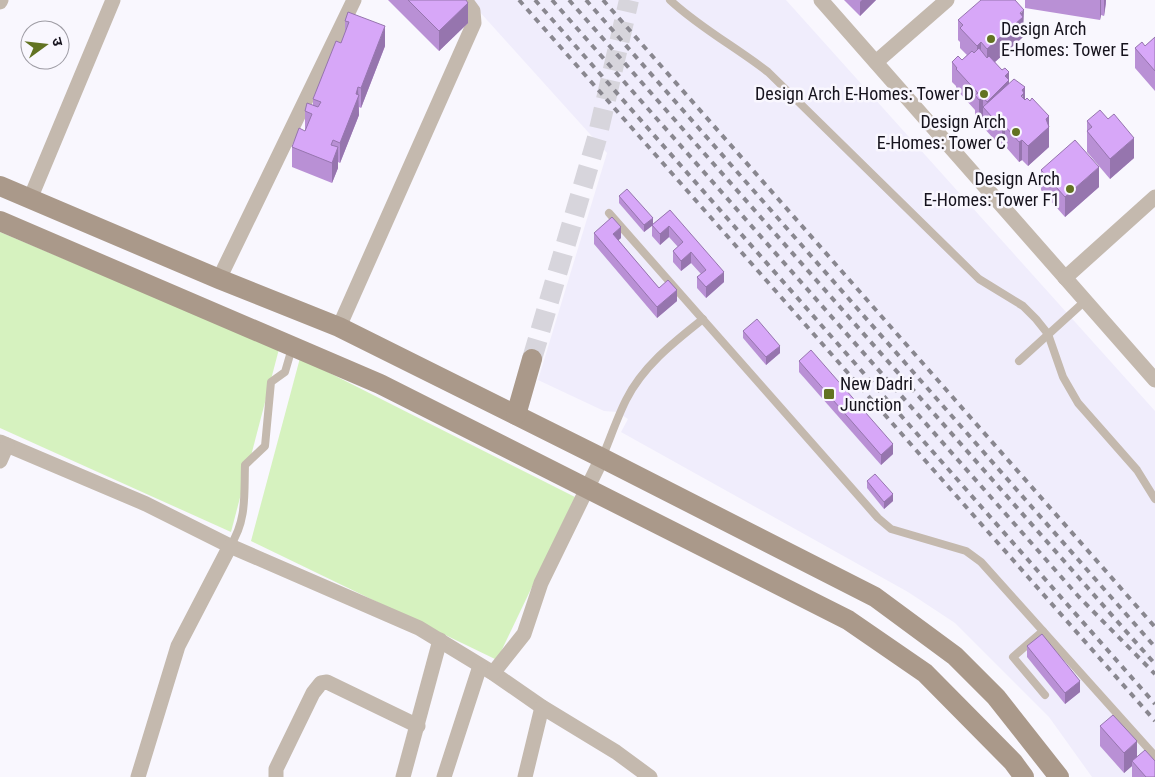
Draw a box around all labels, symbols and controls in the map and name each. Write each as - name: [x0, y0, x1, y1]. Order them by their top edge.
- place label: Design Arch E-Homes: Tower E: [1001, 18, 1129, 60]
- north arrow: [20, 20, 70, 70]
- marker: Design Arch E-Homes: Tower E: [985, 33, 997, 45]
- text: उ: [49, 36, 67, 48]
- place label: Design Arch E-Homes: Tower D: [755, 83, 974, 104]
- marker: Design Arch E-Homes: Tower D: [978, 88, 990, 100]
- place label: Design Arch E-Homes: Tower C: [877, 111, 1006, 153]
- marker: Design Arch E-Homes: Tower C: [1010, 126, 1022, 138]
- place label: Design Arch E-Homes: Tower F1: [923, 168, 1060, 210]
- marker: Design Arch E-Homes: Tower F1: [1064, 183, 1076, 195]
- place label: New Dadri Junction: [840, 373, 913, 415]
- marker: New Dadri Junction: [822, 387, 836, 401]

